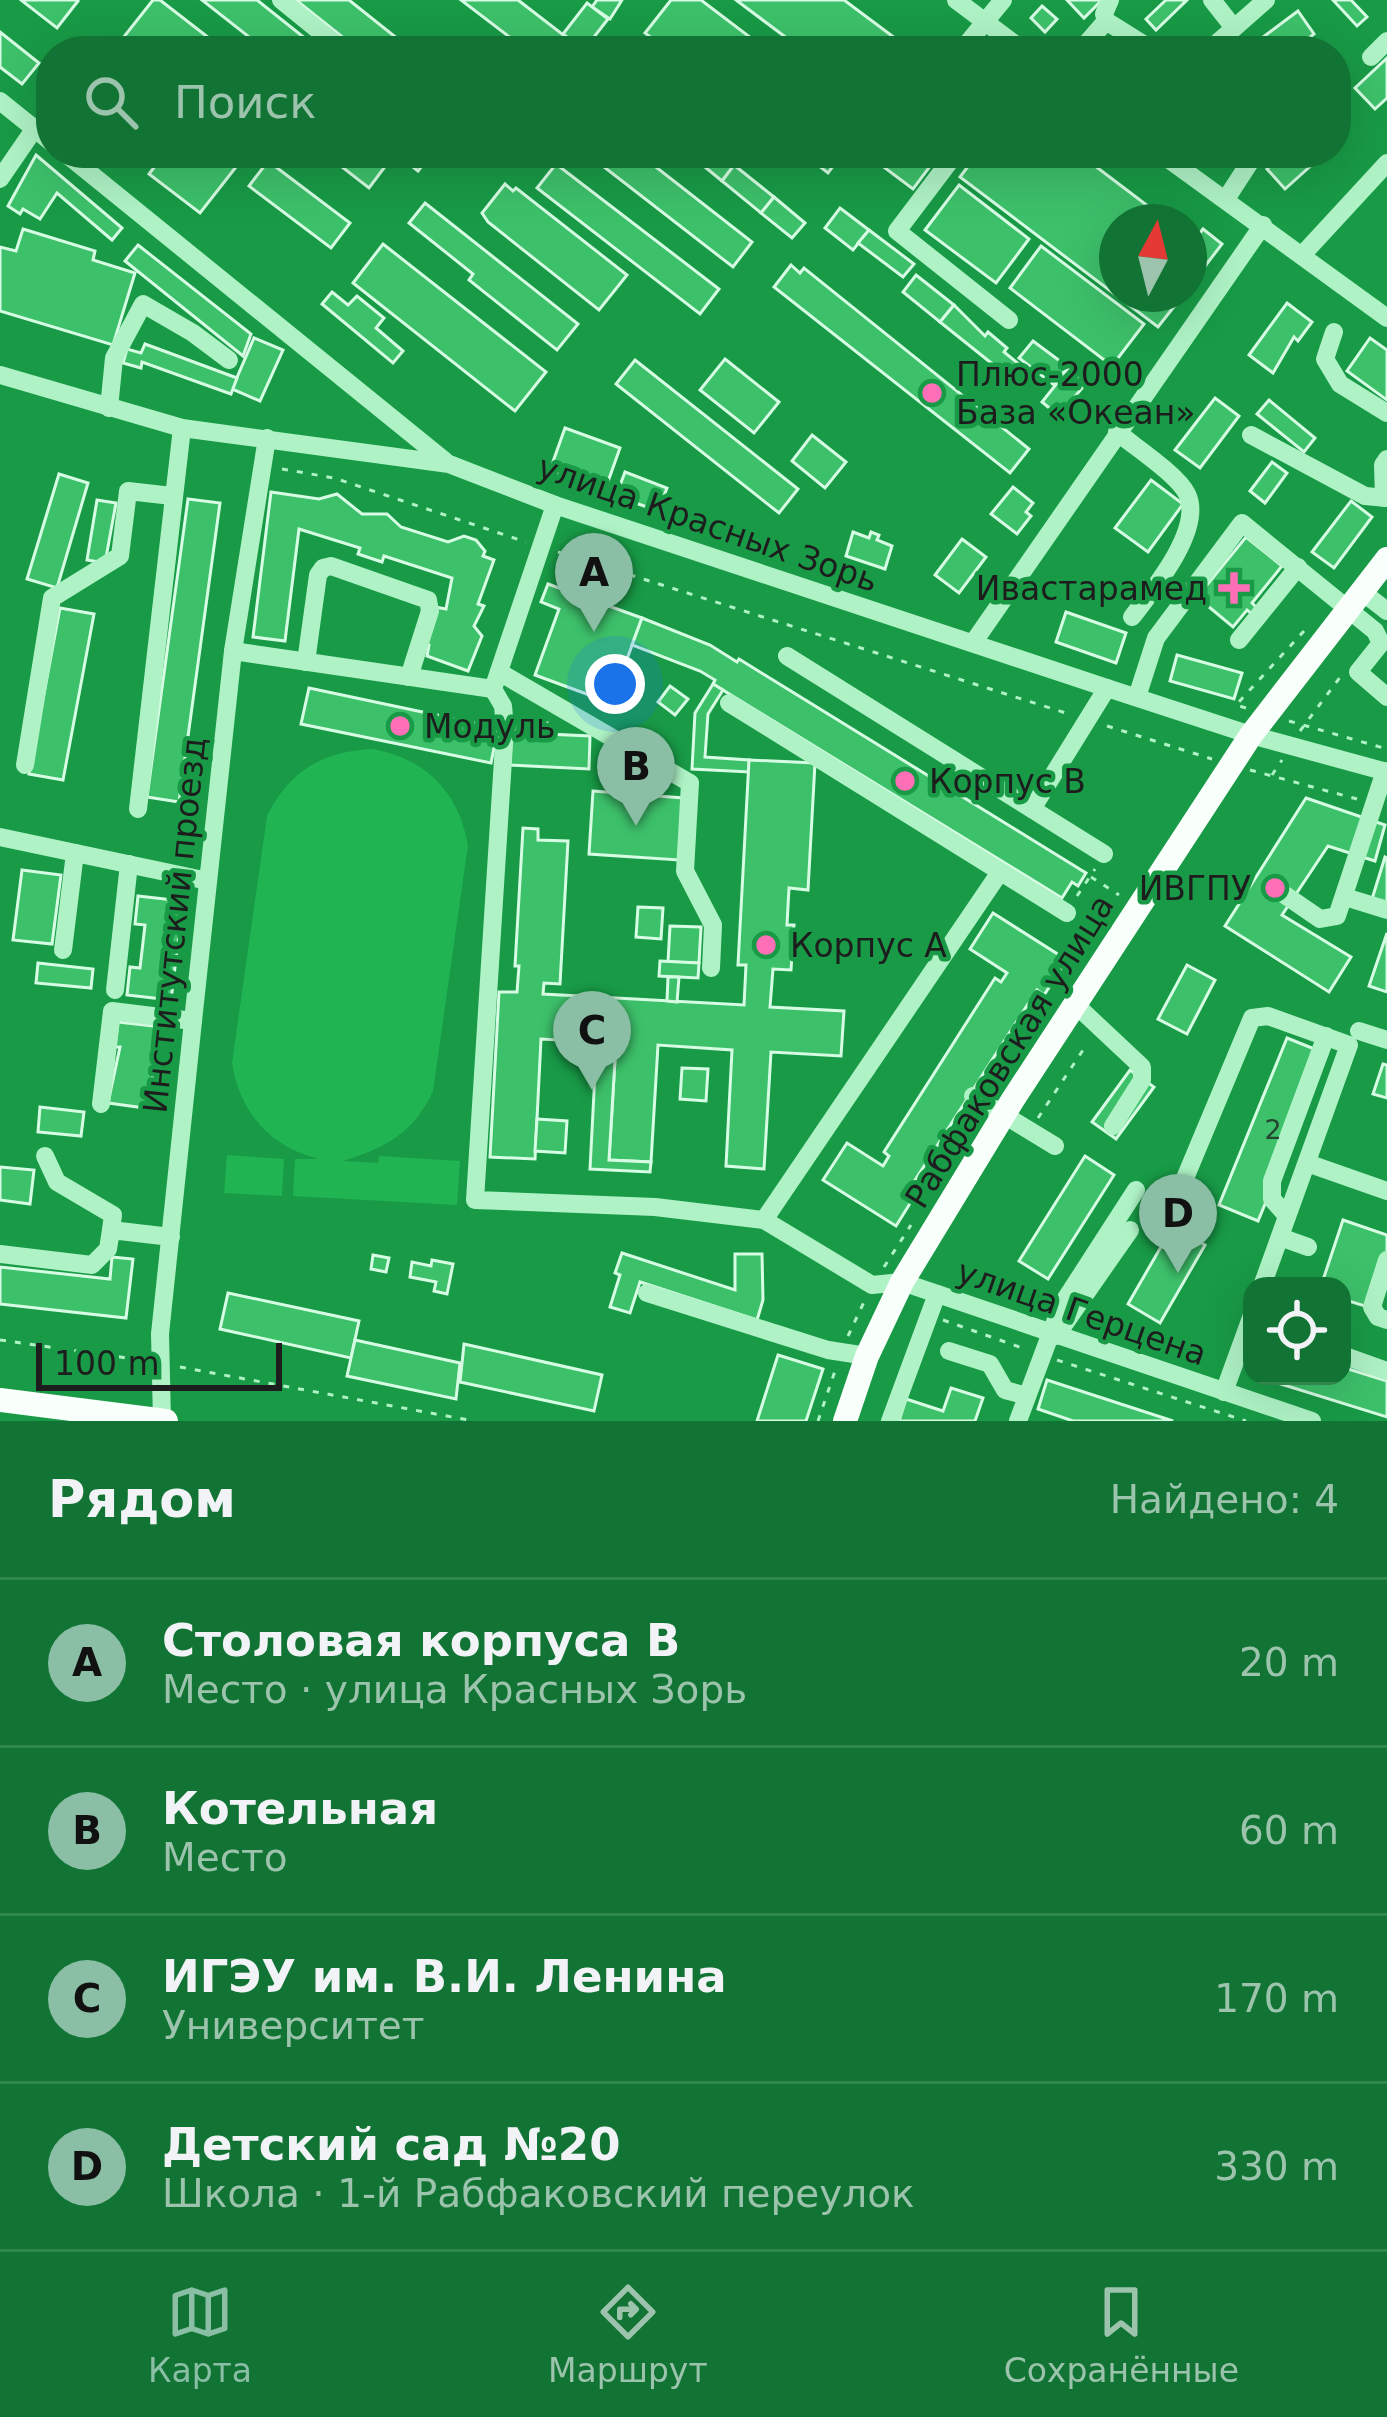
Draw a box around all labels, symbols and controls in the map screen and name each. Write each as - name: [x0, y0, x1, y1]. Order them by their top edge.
- search box: [36, 36, 1351, 168]
- icon: search: [78, 69, 144, 135]
- text: Поиск: [174, 76, 317, 129]
- north arrow: [1099, 204, 1207, 312]
- place label: Плюс-2000 База «Океан»: [956, 355, 1196, 432]
- marker: Плюс-2000 База «Океан»: [919, 380, 945, 406]
- street label: улица Красных Зорь: [533, 447, 883, 600]
- pin: A: [555, 533, 633, 632]
- place label: Ивастарамед: [976, 569, 1207, 608]
- marker: Ивастарамед: [1218, 572, 1250, 604]
- your location: [585, 654, 645, 714]
- place label: Модуль: [424, 707, 556, 746]
- marker: Модуль: [387, 713, 413, 739]
- pin: B: [597, 727, 675, 826]
- street label: Институтский проезд: [135, 735, 214, 1115]
- place label: Корпус В: [929, 762, 1086, 801]
- marker: Корпус В: [892, 768, 918, 794]
- place label: ИВГПУ: [1139, 869, 1251, 908]
- marker: ИВГПУ: [1262, 875, 1288, 901]
- street label: Рабфаковская улица: [897, 887, 1122, 1215]
- place label: Корпус А: [790, 926, 947, 965]
- marker: Корпус А: [753, 932, 779, 958]
- pin: C: [553, 991, 631, 1090]
- house number: 2: [1264, 1114, 1282, 1145]
- pin: D: [1139, 1174, 1217, 1273]
- street label: улица Герцена: [952, 1252, 1212, 1373]
- map controls: [1243, 1277, 1351, 1385]
- button: locate: [1243, 1277, 1351, 1385]
- scale bar: [36, 1337, 282, 1390]
- text: 100 m: [54, 1344, 160, 1383]
- text: Рядом: [48, 1470, 236, 1529]
- text: Найдено: 4: [1110, 1477, 1339, 1522]
- text: Столовая корпуса В: [162, 1614, 680, 1667]
- text: A: [72, 1640, 102, 1685]
- text: 20 m: [1239, 1640, 1339, 1685]
- text: Место · улица Красных Зорь: [162, 1667, 747, 1712]
- text: Котельная: [162, 1782, 438, 1835]
- text: B: [72, 1808, 102, 1853]
- text: 60 m: [1239, 1808, 1339, 1853]
- text: Место: [162, 1835, 288, 1880]
- text: ИГЭУ им. В.И. Ленина: [162, 1950, 727, 2003]
- text: C: [73, 1976, 101, 2021]
- text: 170 m: [1214, 1976, 1339, 2021]
- text: Университет: [162, 2003, 425, 2048]
- text: Детский сад №20: [162, 2118, 620, 2171]
- text: D: [71, 2144, 103, 2189]
- text: 330 m: [1214, 2144, 1339, 2189]
- text: Школа · 1-й Рабфаковский переулок: [162, 2171, 915, 2216]
- tab: Карта: [148, 2279, 252, 2390]
- tab: Маршрут: [548, 2279, 708, 2390]
- tab: Сохранённые: [1004, 2279, 1239, 2390]

